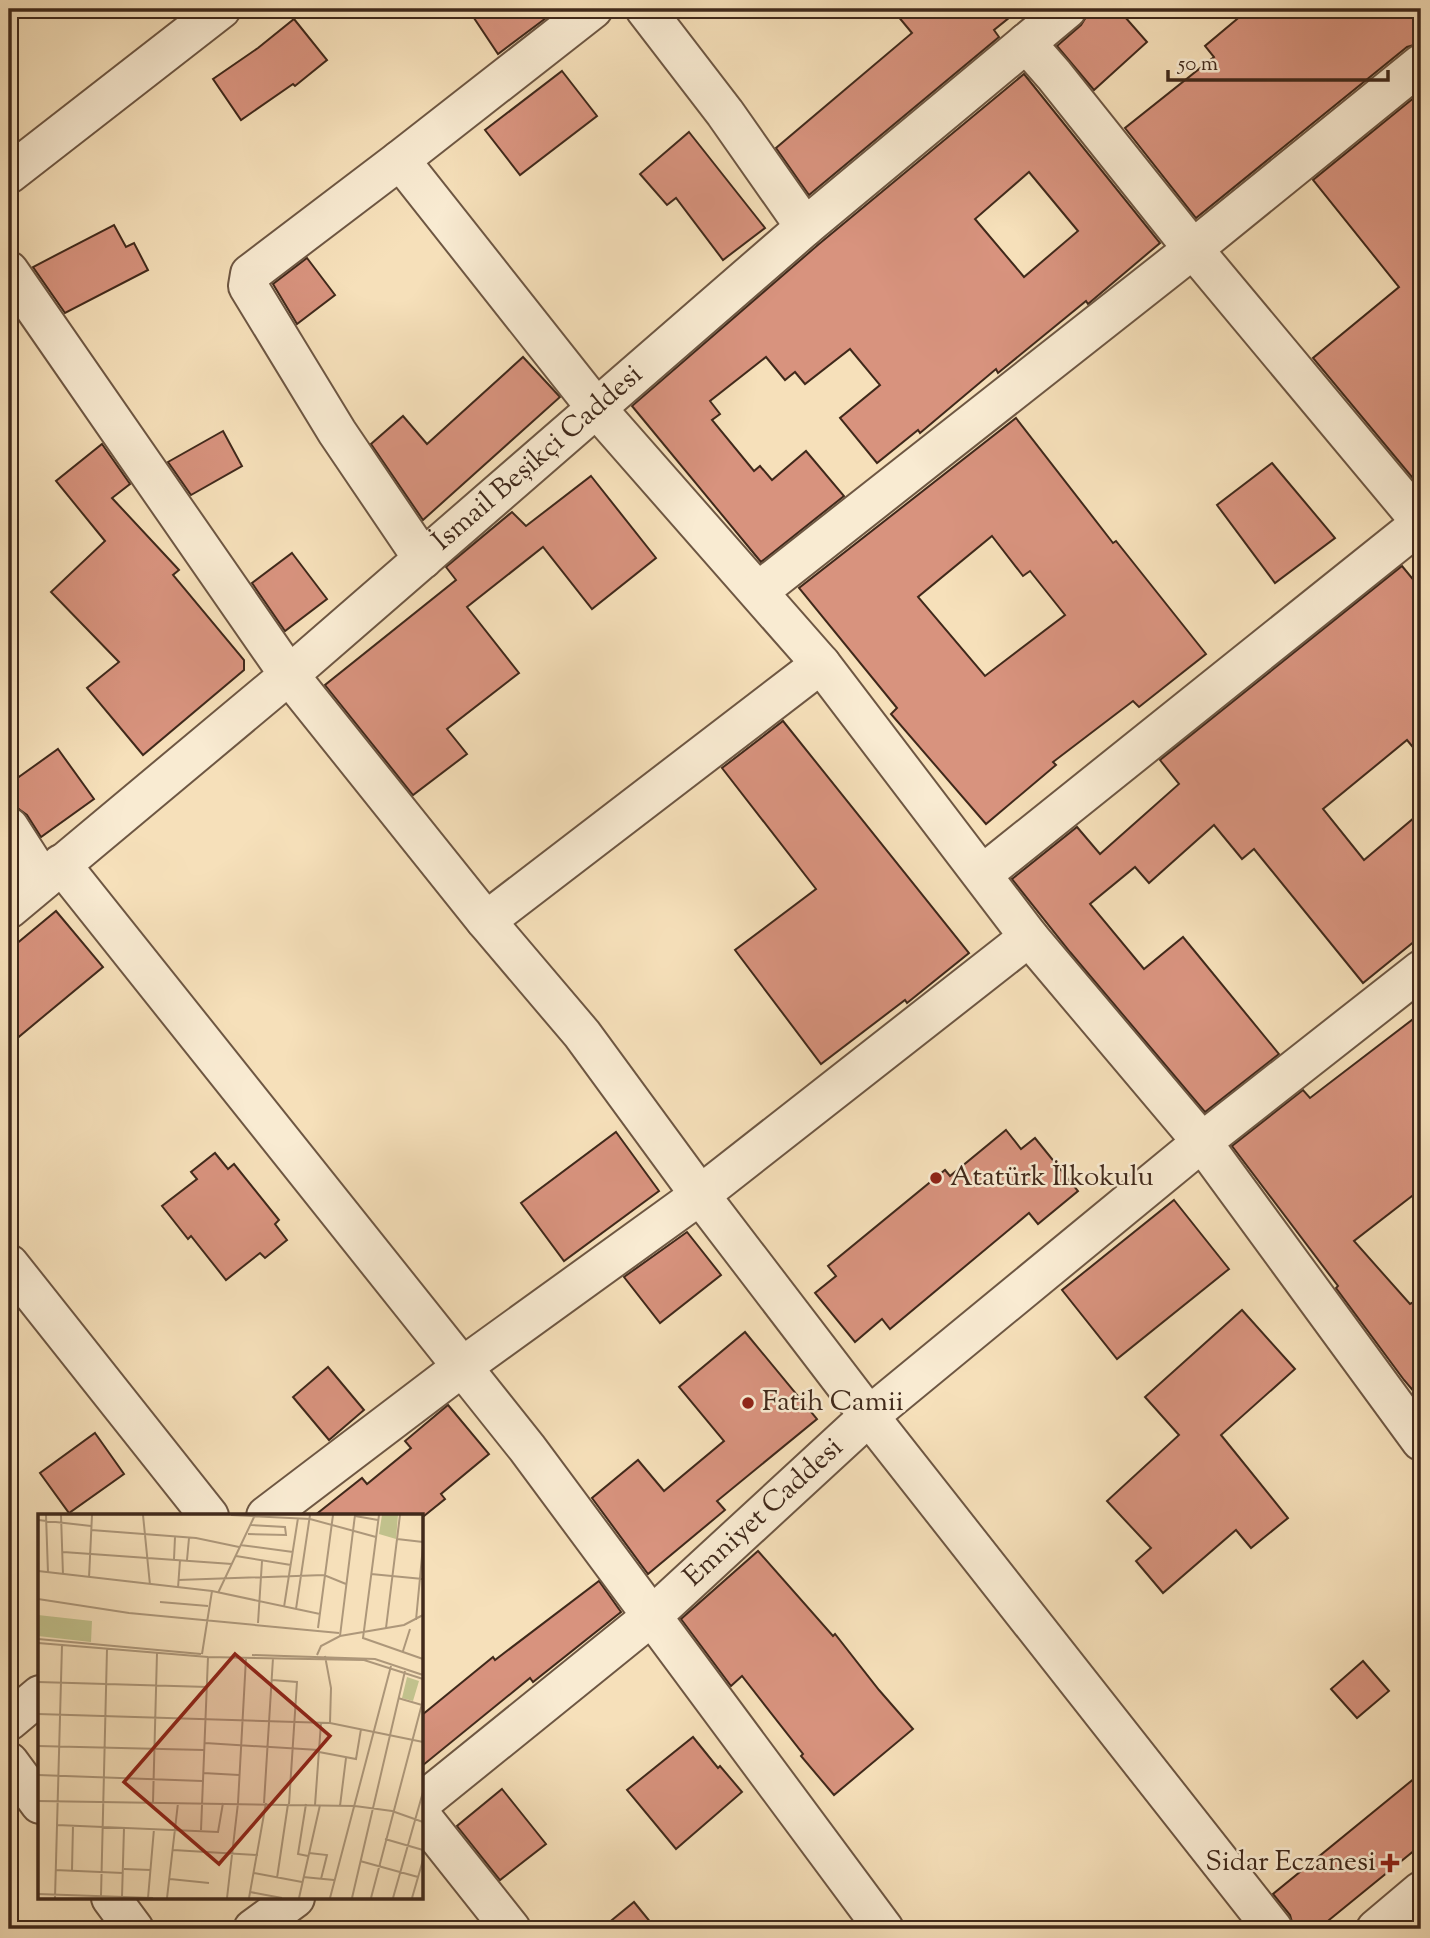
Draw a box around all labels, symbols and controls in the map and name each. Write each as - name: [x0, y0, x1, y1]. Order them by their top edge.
- scale bar: [1168, 38, 1388, 82]
- text: 50 m: [1177, 50, 1218, 80]
- street label: İsmail Beşikçi Caddesi: [424, 356, 652, 561]
- place label: Atatürk İlkokulu: [950, 1158, 1154, 1198]
- marker: Atatürk İlkokulu: [928, 1170, 944, 1186]
- place label: Fatih Camii: [762, 1383, 904, 1423]
- marker: Fatih Camii: [740, 1395, 756, 1411]
- street label: Emniyet Caddesi: [675, 1429, 853, 1597]
- inset map: [38, 1514, 424, 1899]
- place label: Sidar Eczanesi: [1205, 1843, 1376, 1883]
- marker: Sidar Eczanesi: [1382, 1855, 1398, 1871]

